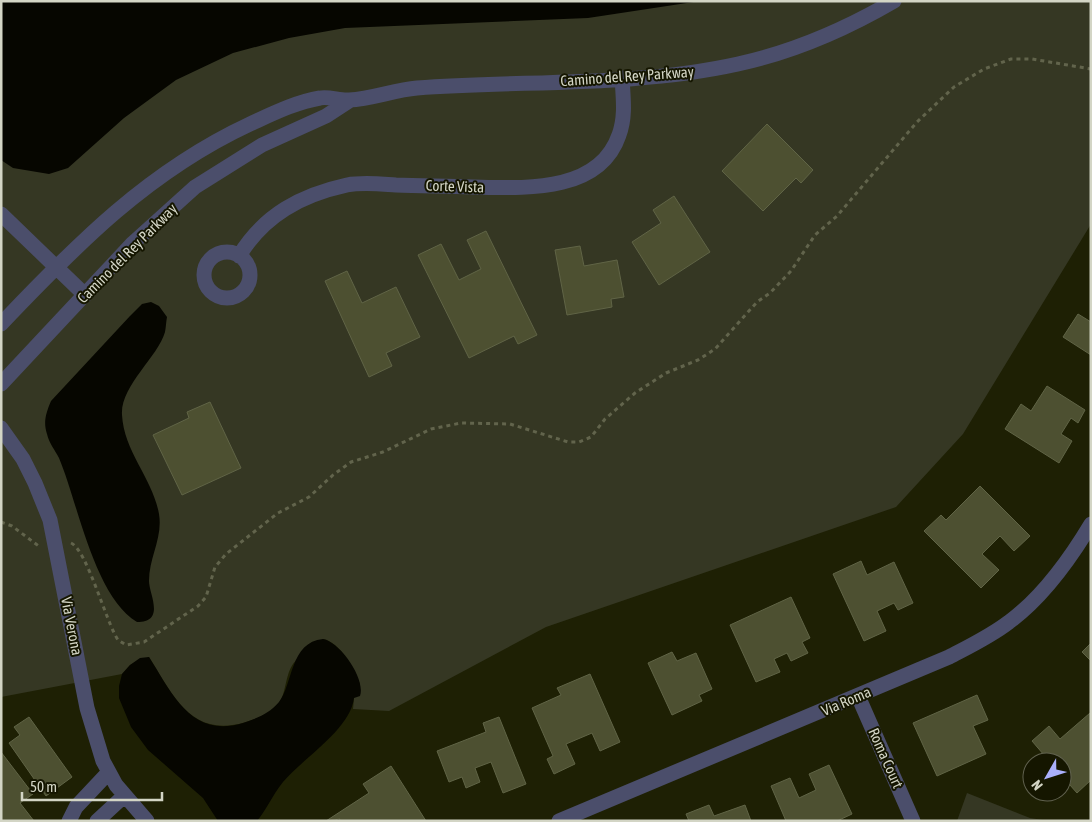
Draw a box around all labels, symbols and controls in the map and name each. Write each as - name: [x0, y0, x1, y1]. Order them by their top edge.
- street label: Camino del Rey Parkway: [560, 63, 694, 89]
- street label: Corte Vista: [425, 176, 485, 196]
- street label: Camino del Rey Parkway: [74, 200, 180, 306]
- street label: Via Verona: [58, 595, 86, 657]
- street label: Via Roma: [819, 683, 873, 719]
- street label: Roma Court: [865, 725, 907, 791]
- north arrow: [1022, 752, 1072, 802]
- scale bar: [22, 770, 162, 802]
- text: N: [1028, 777, 1046, 793]
- text: 50 m: [30, 778, 57, 795]

